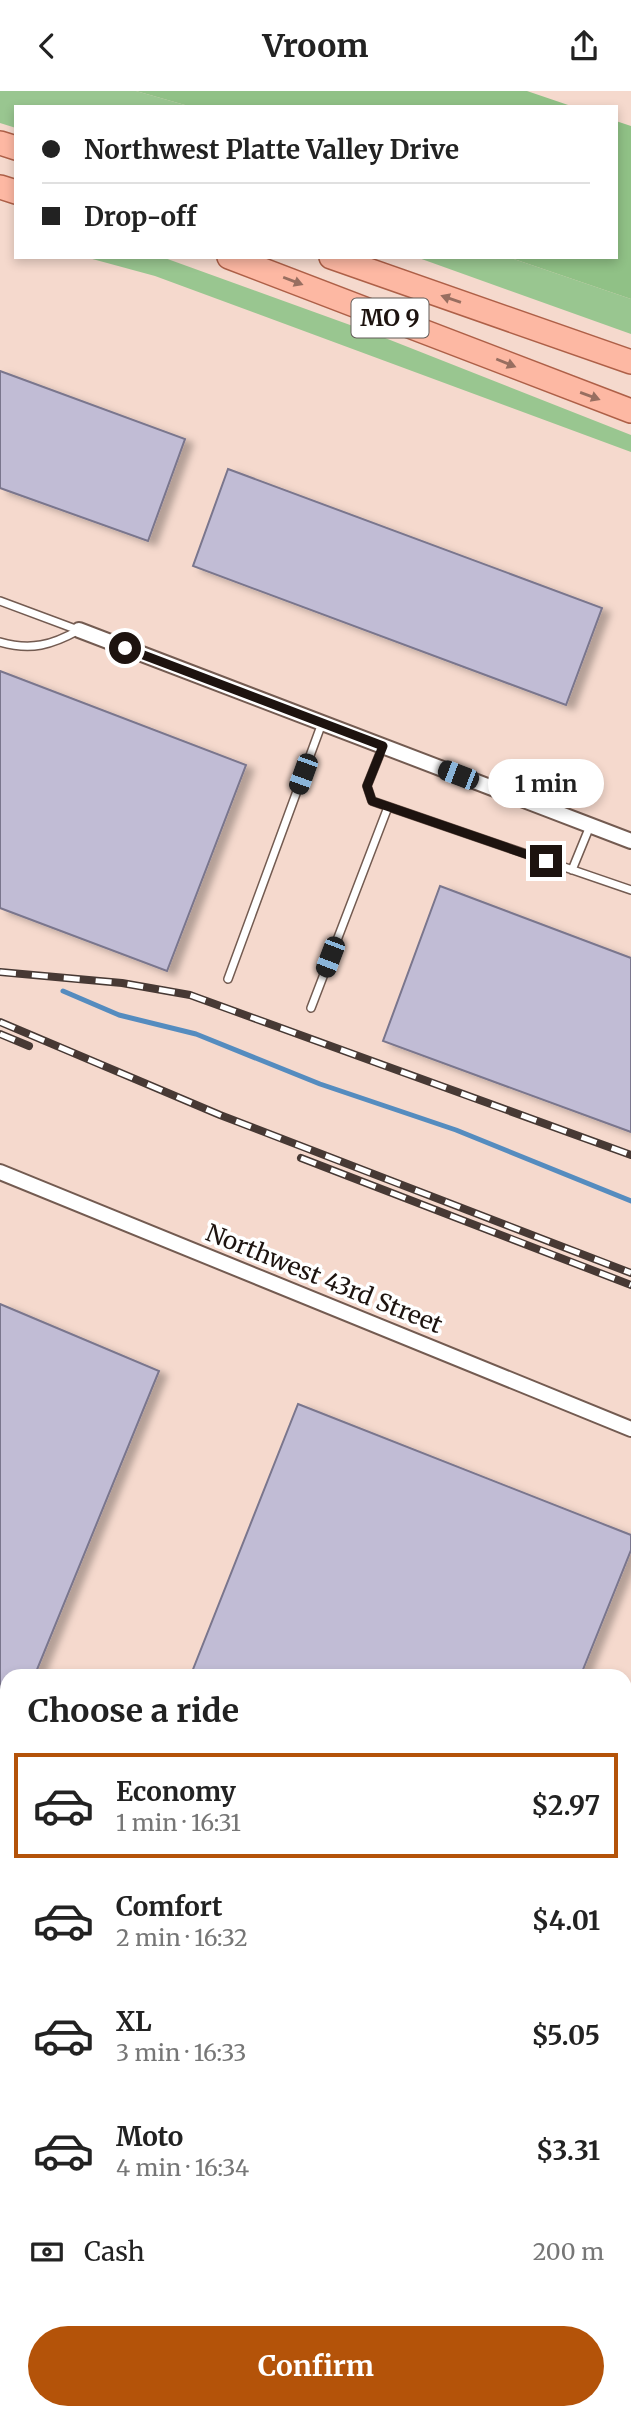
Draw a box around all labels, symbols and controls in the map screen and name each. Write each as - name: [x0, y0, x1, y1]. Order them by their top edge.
- text: Vroom: [262, 26, 369, 66]
- icon: back: [28, 27, 66, 65]
- icon: share: [565, 27, 603, 65]
- text: Northwest Platte Valley Drive: [84, 133, 459, 166]
- text: Drop-off: [84, 200, 197, 233]
- one-way arrow: [283, 276, 304, 287]
- one-way arrow: [440, 293, 461, 304]
- road number: MO 9: [352, 299, 428, 337]
- one-way arrow: [495, 358, 516, 369]
- one-way arrow: [580, 390, 601, 401]
- route start: [109, 632, 141, 664]
- car: [286, 751, 321, 797]
- car: [435, 758, 482, 792]
- callout: 1 min: [488, 759, 604, 809]
- text: 1 min: [515, 769, 577, 798]
- route end: [530, 845, 562, 877]
- car: [313, 934, 348, 980]
- street label: Northwest 43rd Street: [201, 1217, 448, 1340]
- text: Choose a ride: [28, 1691, 239, 1731]
- icon: car: [32, 1774, 95, 1837]
- text: Economy: [116, 1775, 236, 1808]
- text: $2.97: [531, 1789, 600, 1822]
- text: 1 min · 16:31: [116, 1808, 241, 1837]
- icon: car: [32, 1889, 95, 1952]
- text: Comfort: [116, 1890, 222, 1923]
- text: $4.01: [532, 1904, 600, 1937]
- text: 2 min · 16:32: [116, 1923, 248, 1952]
- icon: car: [32, 2004, 95, 2067]
- text: XL: [116, 2005, 152, 2038]
- text: $5.05: [531, 2019, 600, 2052]
- text: 3 min · 16:33: [116, 2038, 246, 2067]
- icon: car: [32, 2119, 95, 2182]
- text: Moto: [116, 2120, 183, 2153]
- text: $3.31: [536, 2134, 600, 2167]
- text: 4 min · 16:34: [116, 2153, 249, 2182]
- icon: cash: [28, 2233, 66, 2271]
- text: Cash: [84, 2235, 145, 2268]
- text: 200 m: [533, 2237, 604, 2266]
- button: Confirm: [28, 2326, 604, 2406]

